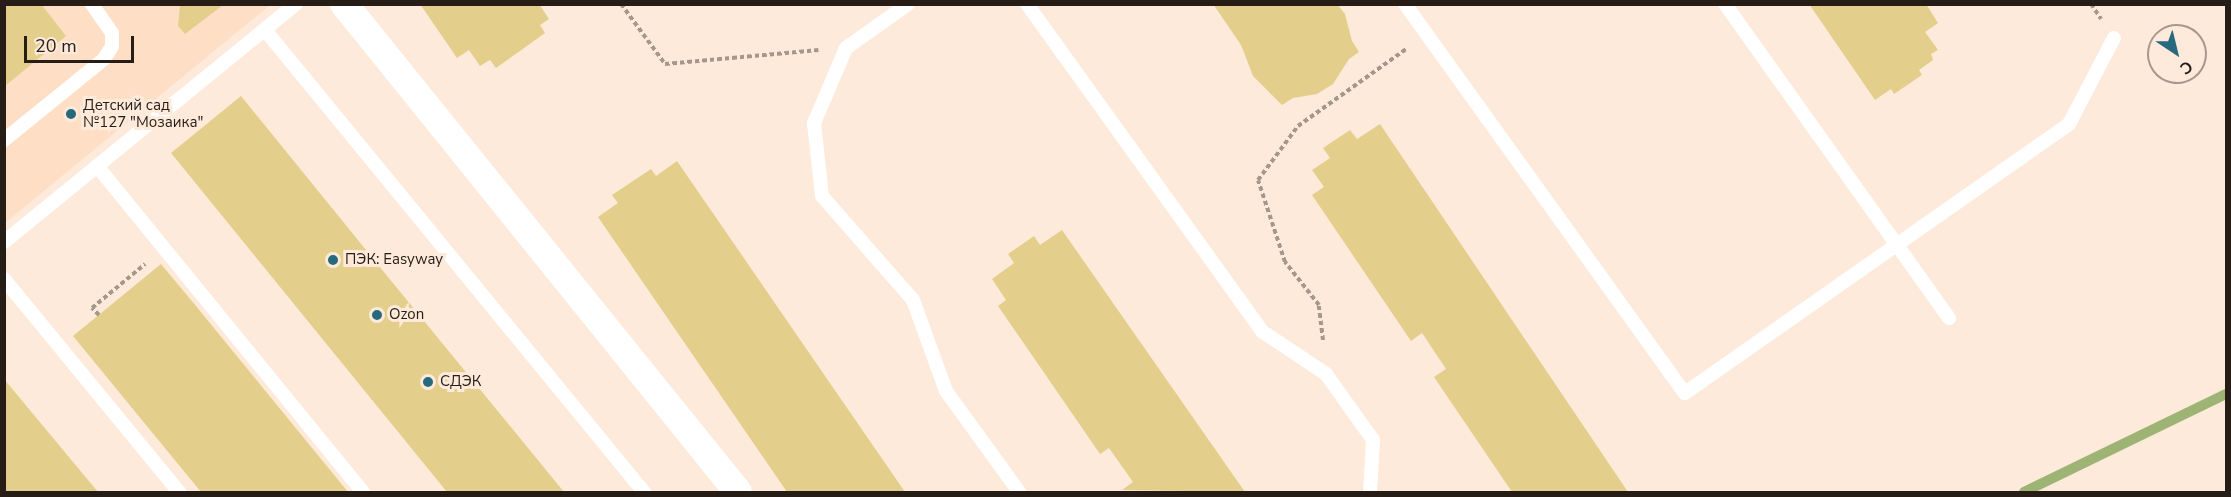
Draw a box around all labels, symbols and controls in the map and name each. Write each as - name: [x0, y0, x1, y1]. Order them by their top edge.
- scale bar: [27, 24, 136, 62]
- north arrow: [2147, 24, 2207, 84]
- text: 20 m: [35, 34, 77, 58]
- text: С: [2175, 55, 2197, 79]
- place label: Детский сад №127 "Мозаика": [83, 96, 203, 131]
- marker: Детский сад №127 "Мозаика": [64, 107, 78, 121]
- place label: ПЭК: Easyway: [345, 251, 443, 269]
- marker: ПЭК: Easyway: [326, 253, 340, 267]
- place label: Ozon: [389, 306, 424, 324]
- marker: Ozon: [370, 308, 384, 322]
- place label: СДЭК: [440, 373, 481, 391]
- marker: СДЭК: [421, 375, 435, 389]

